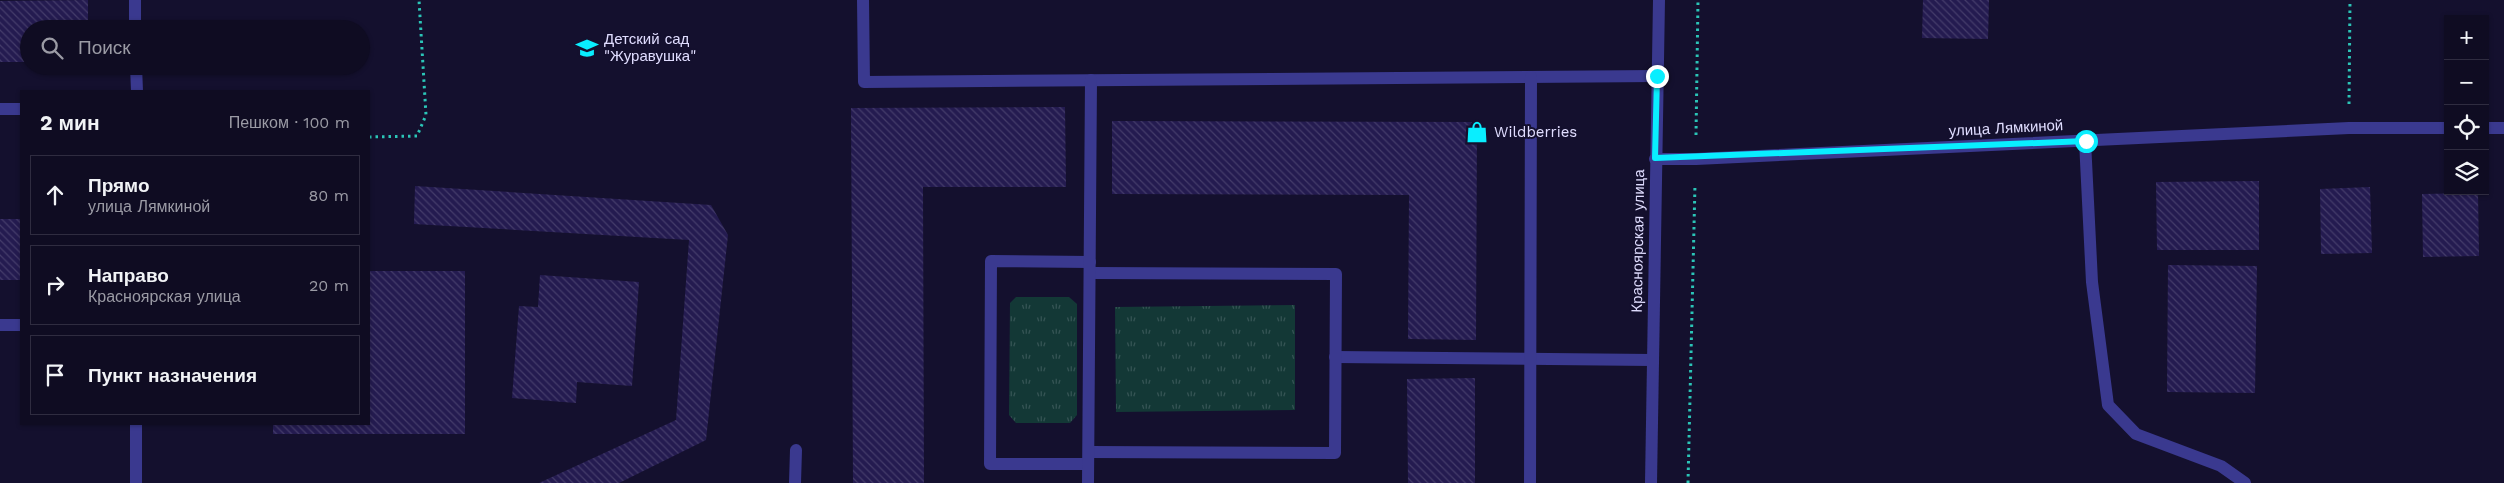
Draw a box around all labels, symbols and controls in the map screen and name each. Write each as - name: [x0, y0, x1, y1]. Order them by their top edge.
- map controls: [2444, 15, 2489, 195]
- button: +: [2444, 15, 2489, 60]
- search box: [20, 20, 370, 75]
- place label: Детский сад "Журавушка": [604, 30, 696, 65]
- icon: search: [38, 34, 66, 62]
- school or university icon: Детский сад "Журавушка": [574, 35, 600, 61]
- text: Поиск: [78, 36, 131, 59]
- button: −: [2444, 60, 2489, 105]
- route end: [1646, 65, 1669, 88]
- button: locate: [2444, 105, 2489, 150]
- text: 2 мин: [40, 110, 100, 135]
- text: Пешком · 100 m: [229, 113, 350, 132]
- street label: улица Лямкиной: [1948, 116, 2064, 140]
- shop icon: Wildberries: [1464, 119, 1490, 145]
- place label: Wildberries: [1494, 123, 1577, 141]
- route start: [2075, 130, 2098, 153]
- button: layers: [2444, 150, 2489, 195]
- street label: Красноярская улица: [1628, 169, 1648, 313]
- text: Прямо: [88, 174, 150, 197]
- icon: ahead: [41, 181, 69, 209]
- text: 80 m: [308, 186, 349, 205]
- text: улица Лямкиной: [88, 197, 210, 216]
- text: Направо: [88, 264, 169, 287]
- icon: right: [41, 271, 69, 299]
- text: 20 m: [309, 276, 349, 295]
- text: Красноярская улица: [88, 287, 241, 306]
- icon: arrive: [41, 361, 69, 389]
- text: Пункт назначения: [88, 364, 257, 387]

